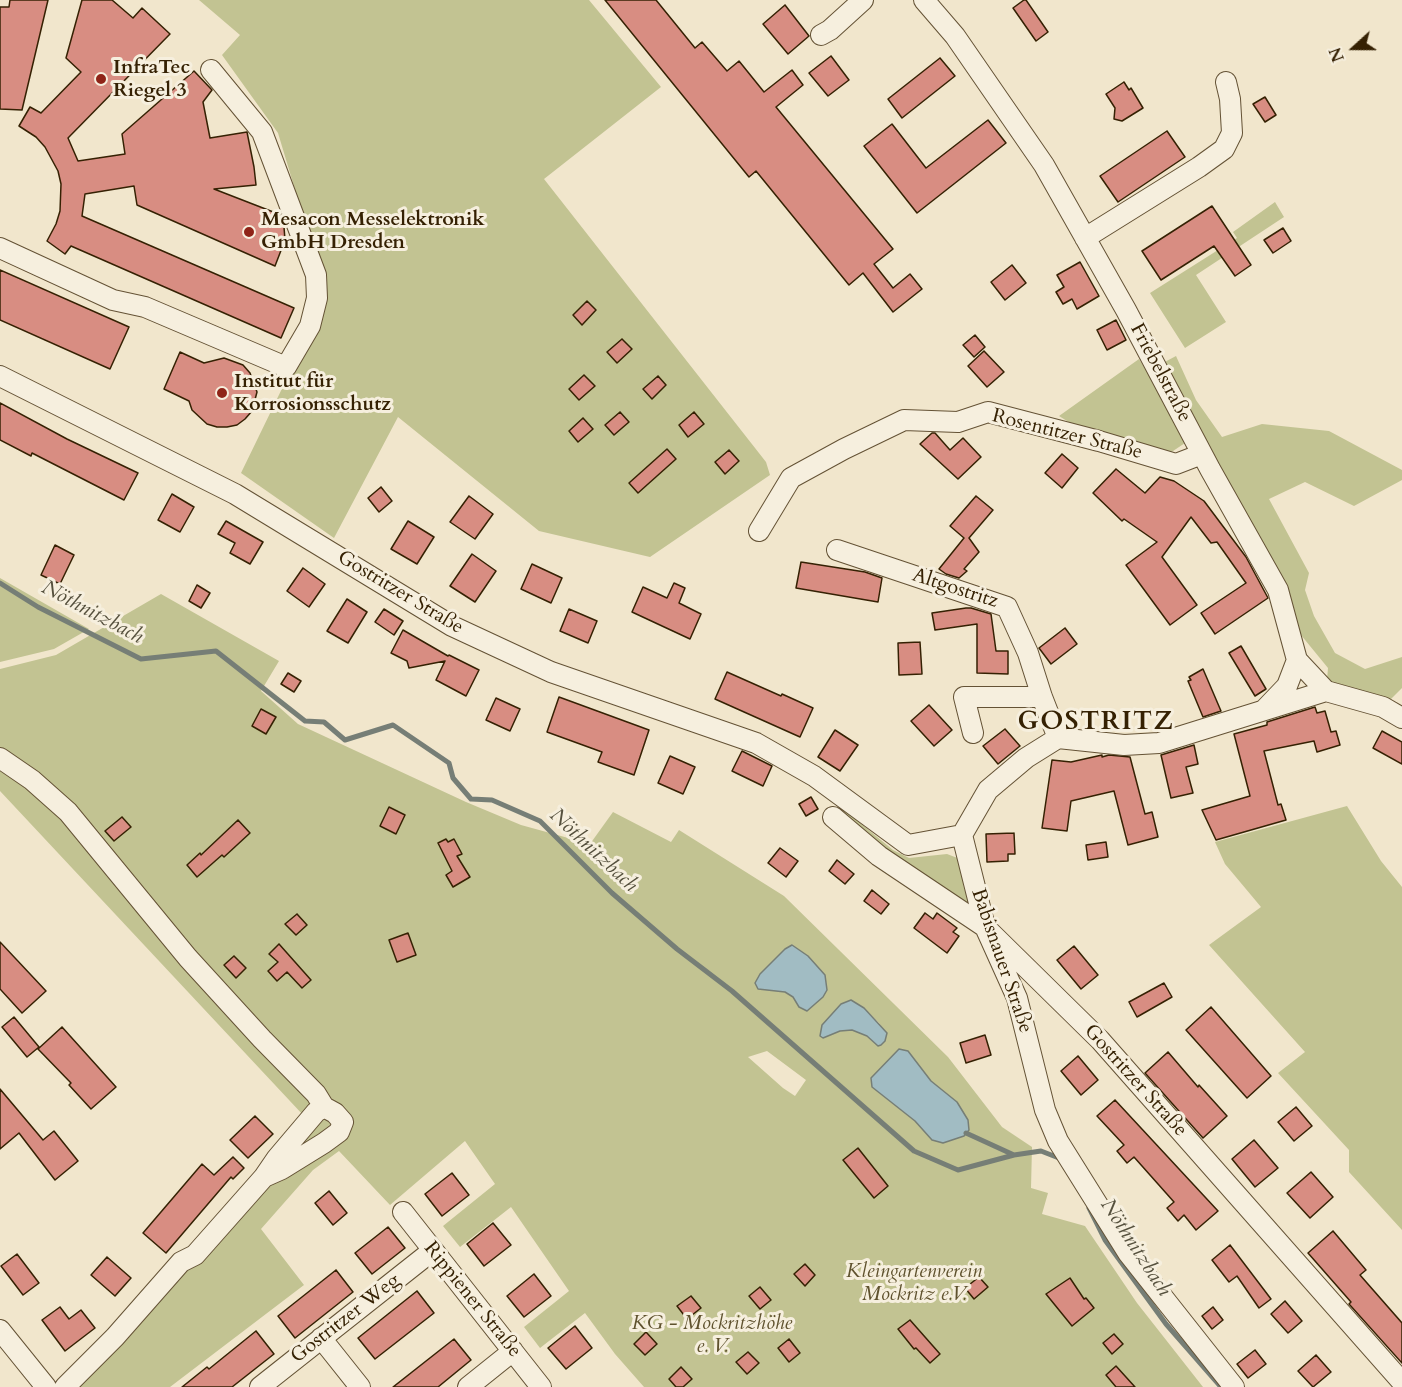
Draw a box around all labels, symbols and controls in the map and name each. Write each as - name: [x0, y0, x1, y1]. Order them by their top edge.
- north arrow: [1324, 18, 1384, 78]
- text: N: [1324, 44, 1350, 65]
- place label: InfraTec Riegel 3: [113, 56, 190, 103]
- marker: InfraTec Riegel 3: [94, 72, 108, 86]
- place label: Mesacon Messelektronik GmbH Dresden: [261, 208, 485, 255]
- marker: Mesacon Messelektronik GmbH Dresden: [242, 225, 256, 239]
- street label: Friebelstraße: [1124, 320, 1196, 426]
- place label: Institut für Korrosionsschutz: [234, 370, 391, 417]
- marker: Institut für Korrosionsschutz: [215, 386, 229, 400]
- street label: Rosentitzer Straße: [989, 405, 1145, 465]
- street label: Gostritzer Straße: [333, 546, 467, 640]
- street label: Altgostritz: [909, 564, 1001, 614]
- water label: Nöthnitzbach: [37, 576, 147, 650]
- district label: GOSTRITZ: [1018, 707, 1174, 739]
- water label: Nöthnitzbach: [544, 804, 642, 898]
- street label: Babisnauer Straße: [965, 886, 1037, 1036]
- street label: Gostritzer Straße: [1078, 1020, 1192, 1142]
- water label: Nöthnitzbach: [1094, 1194, 1176, 1302]
- street label: Rippiener Straße: [418, 1237, 526, 1363]
- park label: Kleingartenverein Mockritz e.V.: [846, 1260, 982, 1307]
- street label: Gostritzer Weg: [287, 1269, 405, 1369]
- park label: KG - Mockritzhöhe e. V.: [632, 1312, 792, 1359]

